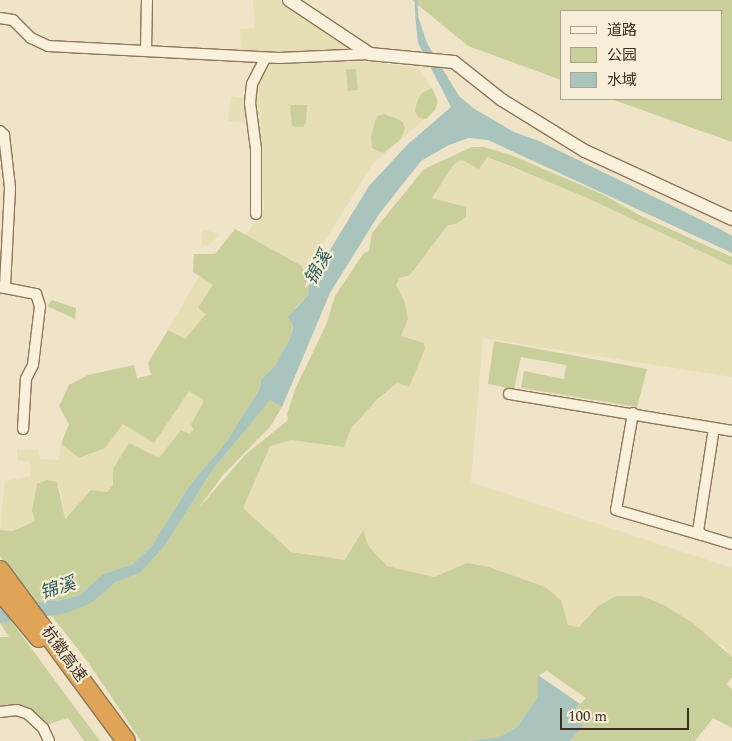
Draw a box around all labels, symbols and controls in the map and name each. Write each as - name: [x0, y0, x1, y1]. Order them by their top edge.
- legend: [560, 10, 722, 100]
- text: 道路: [607, 19, 637, 42]
- text: 公园: [607, 44, 637, 67]
- text: 水域: [607, 69, 637, 92]
- water label: 锦溪: [301, 247, 337, 289]
- water label: 锦溪: [38, 573, 78, 605]
- street label: 杭徽高速: [37, 622, 91, 686]
- scale bar: [562, 698, 691, 730]
- text: 100 m: [568, 705, 607, 728]

